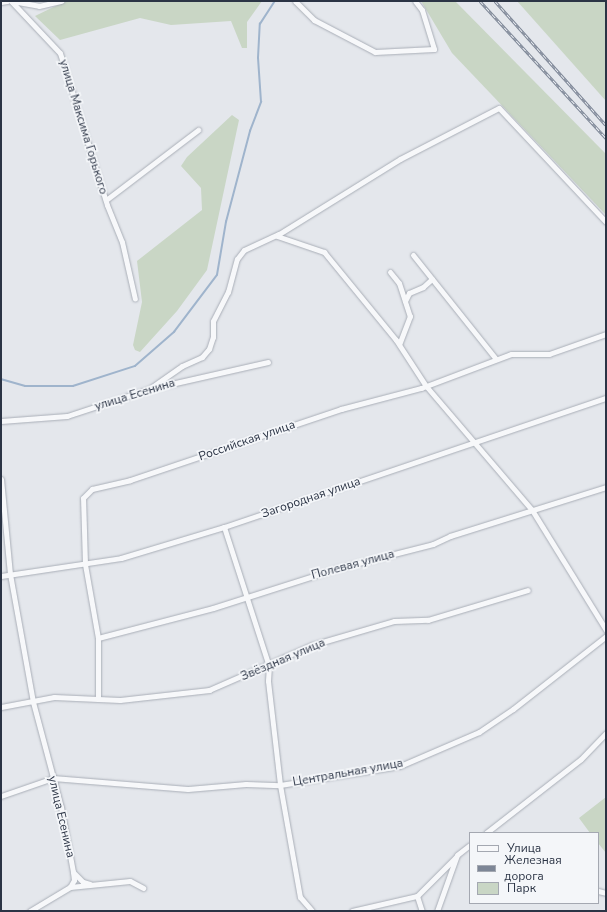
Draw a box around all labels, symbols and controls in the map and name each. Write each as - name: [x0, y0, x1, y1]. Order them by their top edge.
- street label: улица Максима Горького: [56, 58, 110, 196]
- street label: улица Есенина: [93, 376, 177, 414]
- street label: Российская улица: [197, 418, 297, 464]
- street label: Загородная улица: [260, 474, 362, 522]
- street label: Полевая улица: [310, 547, 396, 583]
- street label: Звёздная улица: [239, 636, 327, 684]
- street label: Центральная улица: [292, 756, 404, 790]
- street label: улица Есенина: [45, 775, 77, 859]
- legend: [469, 832, 599, 904]
- text: Улица: [507, 840, 541, 856]
- text: Железная дорога: [504, 852, 562, 884]
- text: Парк: [507, 880, 536, 896]

